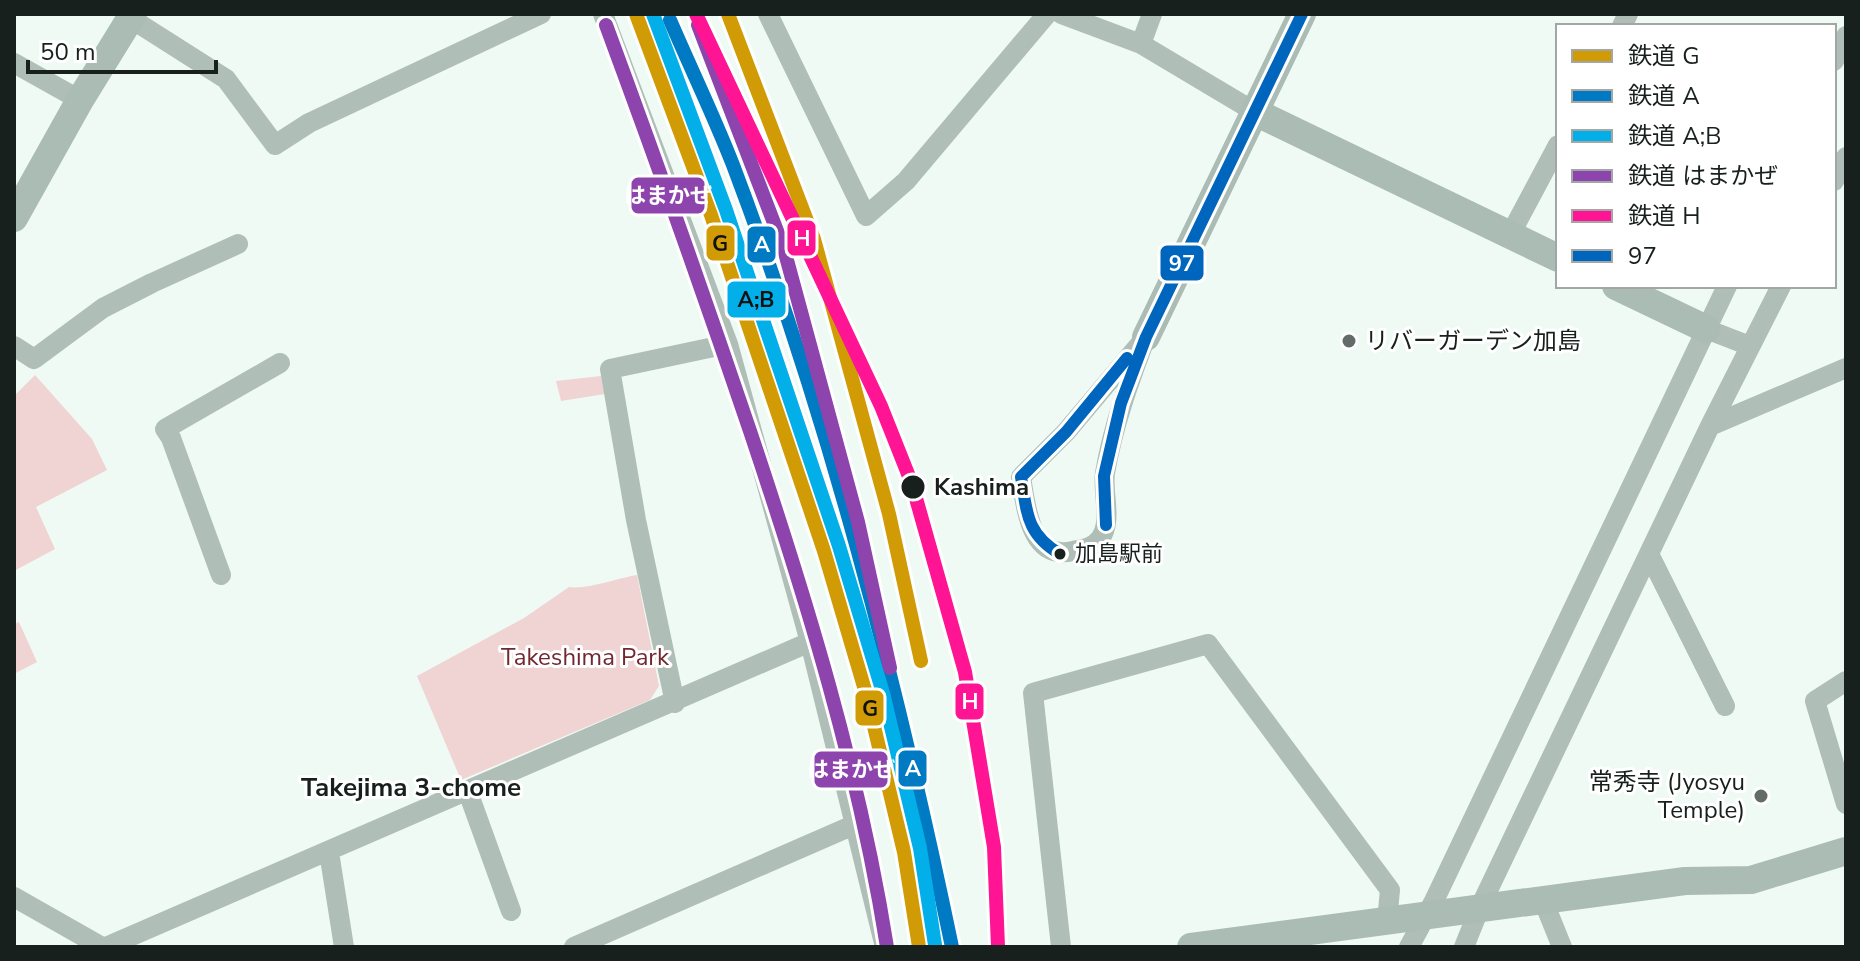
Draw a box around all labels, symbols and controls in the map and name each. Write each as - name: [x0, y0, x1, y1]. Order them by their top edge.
- scale bar: [28, 24, 216, 74]
- legend: [1556, 24, 1836, 288]
- text: 50 m: [40, 36, 96, 68]
- text: 鉄道 G: [1628, 40, 1700, 72]
- text: 鉄道 A: [1628, 80, 1700, 112]
- text: 鉄道 A;B: [1628, 120, 1721, 152]
- text: 鉄道 はまかぜ: [1628, 160, 1778, 192]
- line badge: はまかぜ: [630, 176, 706, 215]
- text: はまかぜ: [624, 181, 712, 211]
- text: 鉄道 H: [1628, 200, 1700, 232]
- line badge: H: [786, 219, 817, 257]
- line badge: G: [705, 224, 736, 262]
- text: H: [793, 224, 811, 254]
- line badge: A: [746, 225, 777, 264]
- text: G: [712, 229, 728, 259]
- text: A: [754, 230, 771, 260]
- text: 97: [1628, 240, 1657, 272]
- line badge: 97: [1159, 244, 1205, 282]
- text: 97: [1169, 249, 1195, 279]
- line badge: A;B: [726, 280, 787, 319]
- text: A;B: [738, 285, 774, 315]
- place label: リバーガーデン加島: [1365, 325, 1581, 357]
- marker: リバーガーデン加島: [1340, 332, 1358, 350]
- place label: Kashima: [934, 471, 1029, 503]
- marker: Kashima: [899, 473, 927, 501]
- place label: 加島駅前: [1075, 539, 1163, 569]
- marker: 加島駅前: [1052, 546, 1068, 562]
- park label: Takeshima Park: [501, 641, 670, 673]
- line badge: H: [954, 682, 985, 721]
- text: H: [961, 687, 979, 717]
- line badge: G: [854, 689, 885, 727]
- text: G: [862, 694, 878, 724]
- line badge: A: [897, 749, 928, 788]
- line badge: はまかぜ: [813, 750, 889, 789]
- text: A: [905, 754, 922, 784]
- text: はまかぜ: [807, 755, 895, 785]
- place label: 常秀寺 (Jyosyu Temple): [1589, 766, 1745, 826]
- district label: Takejima 3-chome: [301, 770, 521, 805]
- marker: 常秀寺 (Jyosyu Temple): [1752, 787, 1770, 805]

